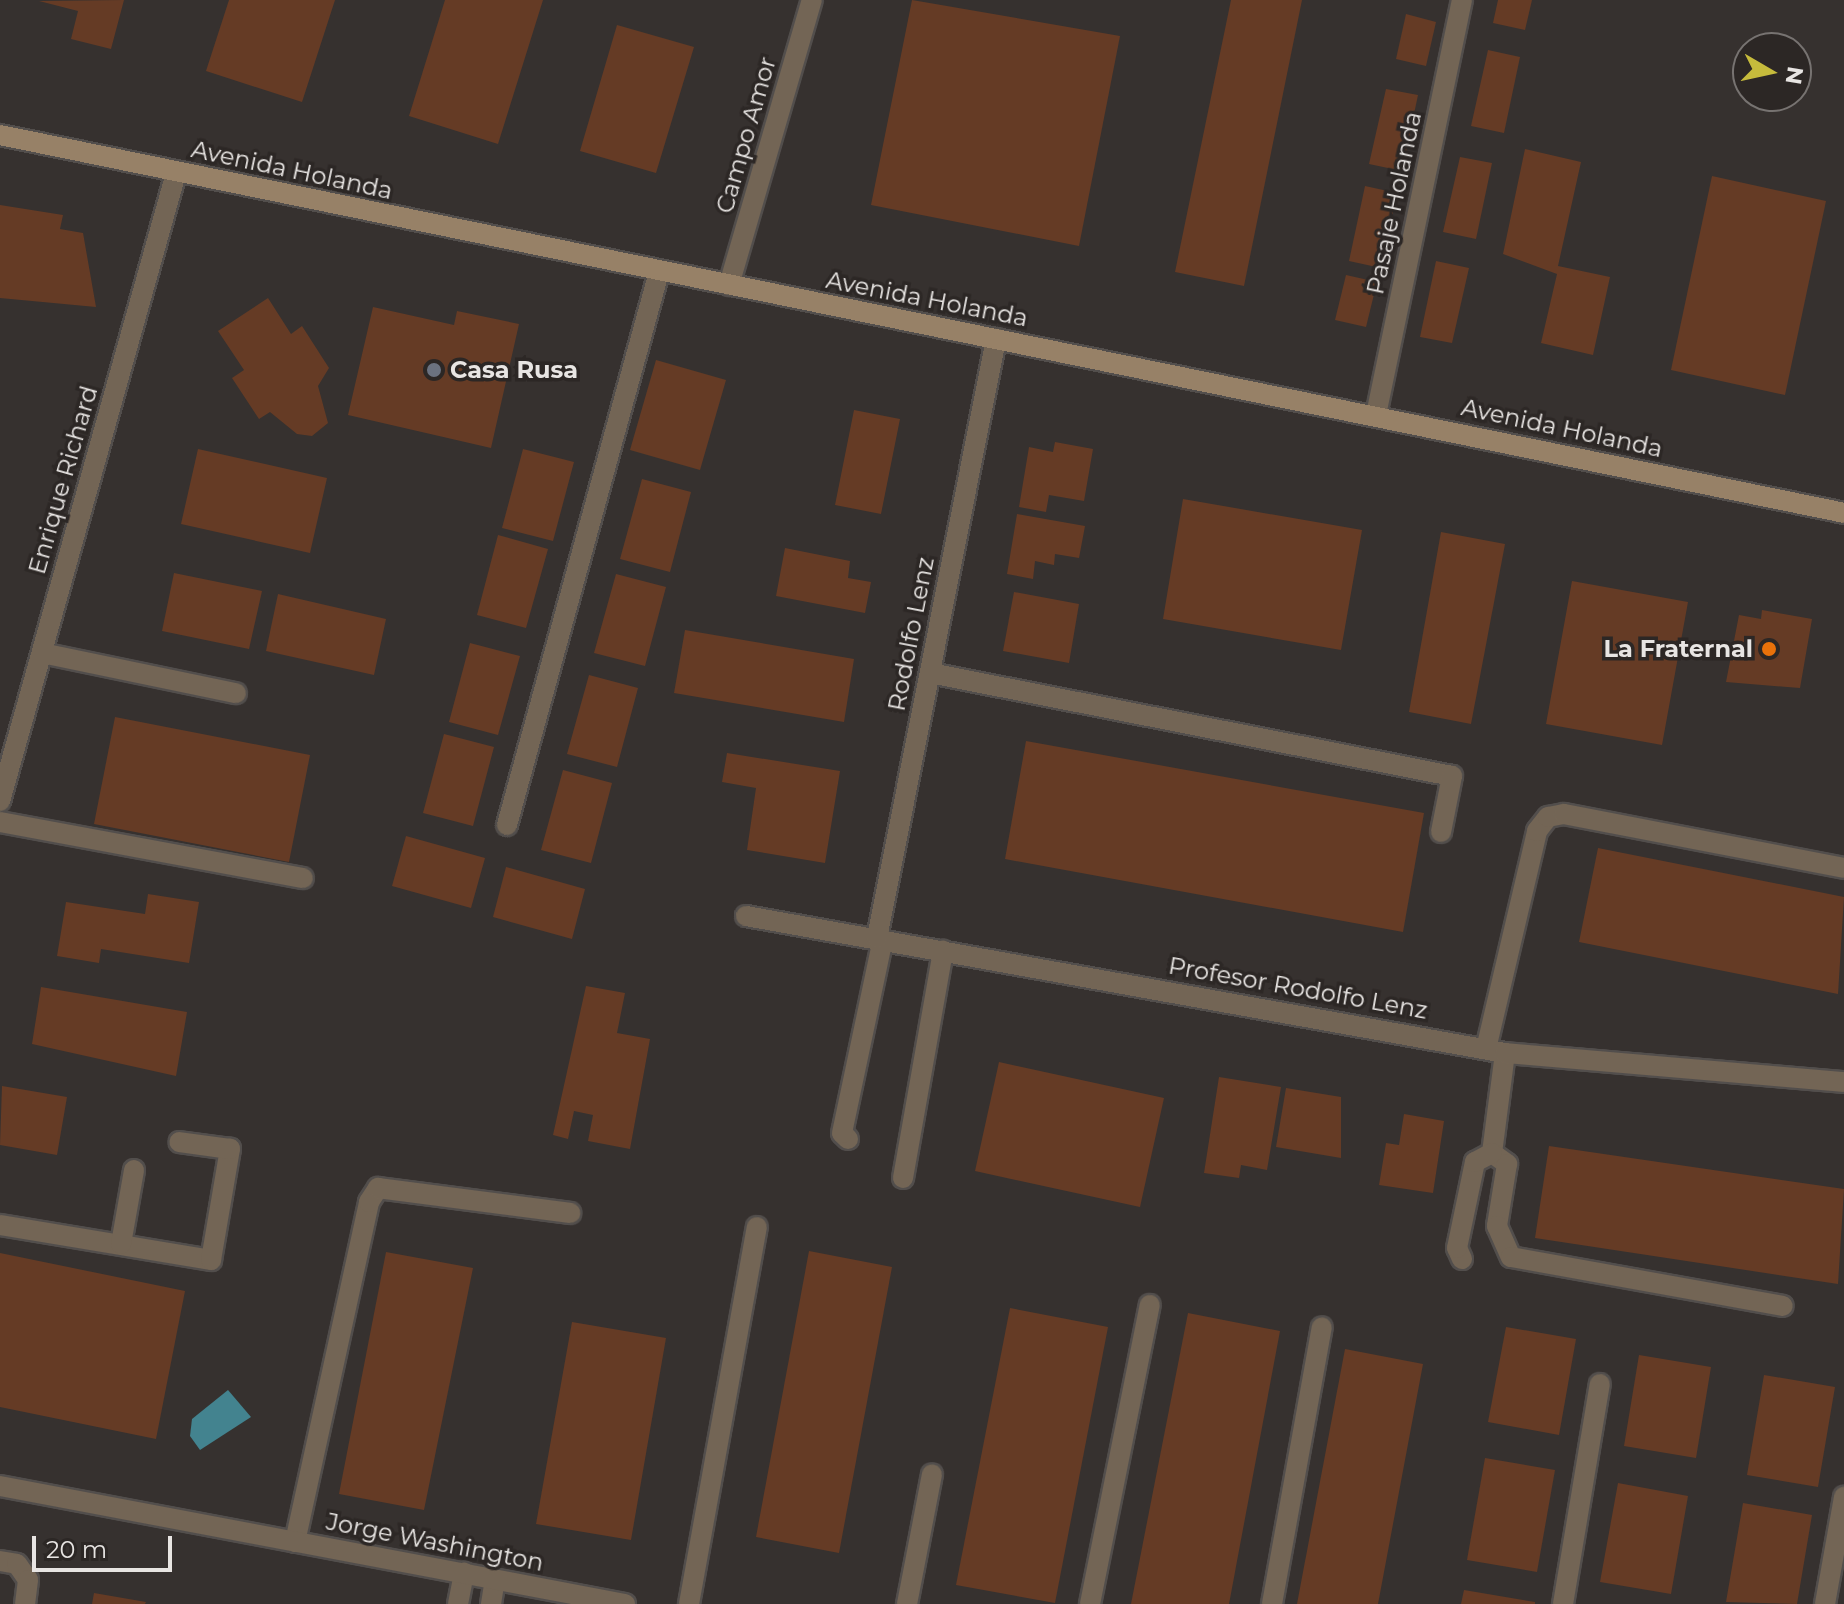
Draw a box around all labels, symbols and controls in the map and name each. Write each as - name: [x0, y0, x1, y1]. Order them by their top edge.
- north arrow: [1732, 32, 1812, 112]
- street label: Campo Amor: [710, 53, 782, 217]
- text: N: [1779, 65, 1809, 86]
- street label: Pasaje Holanda: [1361, 109, 1427, 297]
- street label: Avenida Holanda: [189, 135, 395, 205]
- street label: Avenida Holanda: [824, 265, 1030, 333]
- place label: Casa Rusa: [450, 356, 578, 384]
- marker: Casa Rusa: [425, 361, 443, 379]
- street label: Enrique Richard: [22, 383, 104, 577]
- street label: Avenida Holanda: [1459, 393, 1665, 463]
- street label: Rodolfo Lenz: [882, 555, 940, 713]
- place label: La Fraternal: [1603, 635, 1753, 663]
- marker: La Fraternal: [1760, 640, 1778, 658]
- street label: Profesor Rodolfo Lenz: [1166, 951, 1430, 1025]
- street label: Jorge Washington: [324, 1507, 546, 1577]
- scale bar: [36, 1520, 176, 1570]
- text: 20 m: [46, 1535, 107, 1564]

